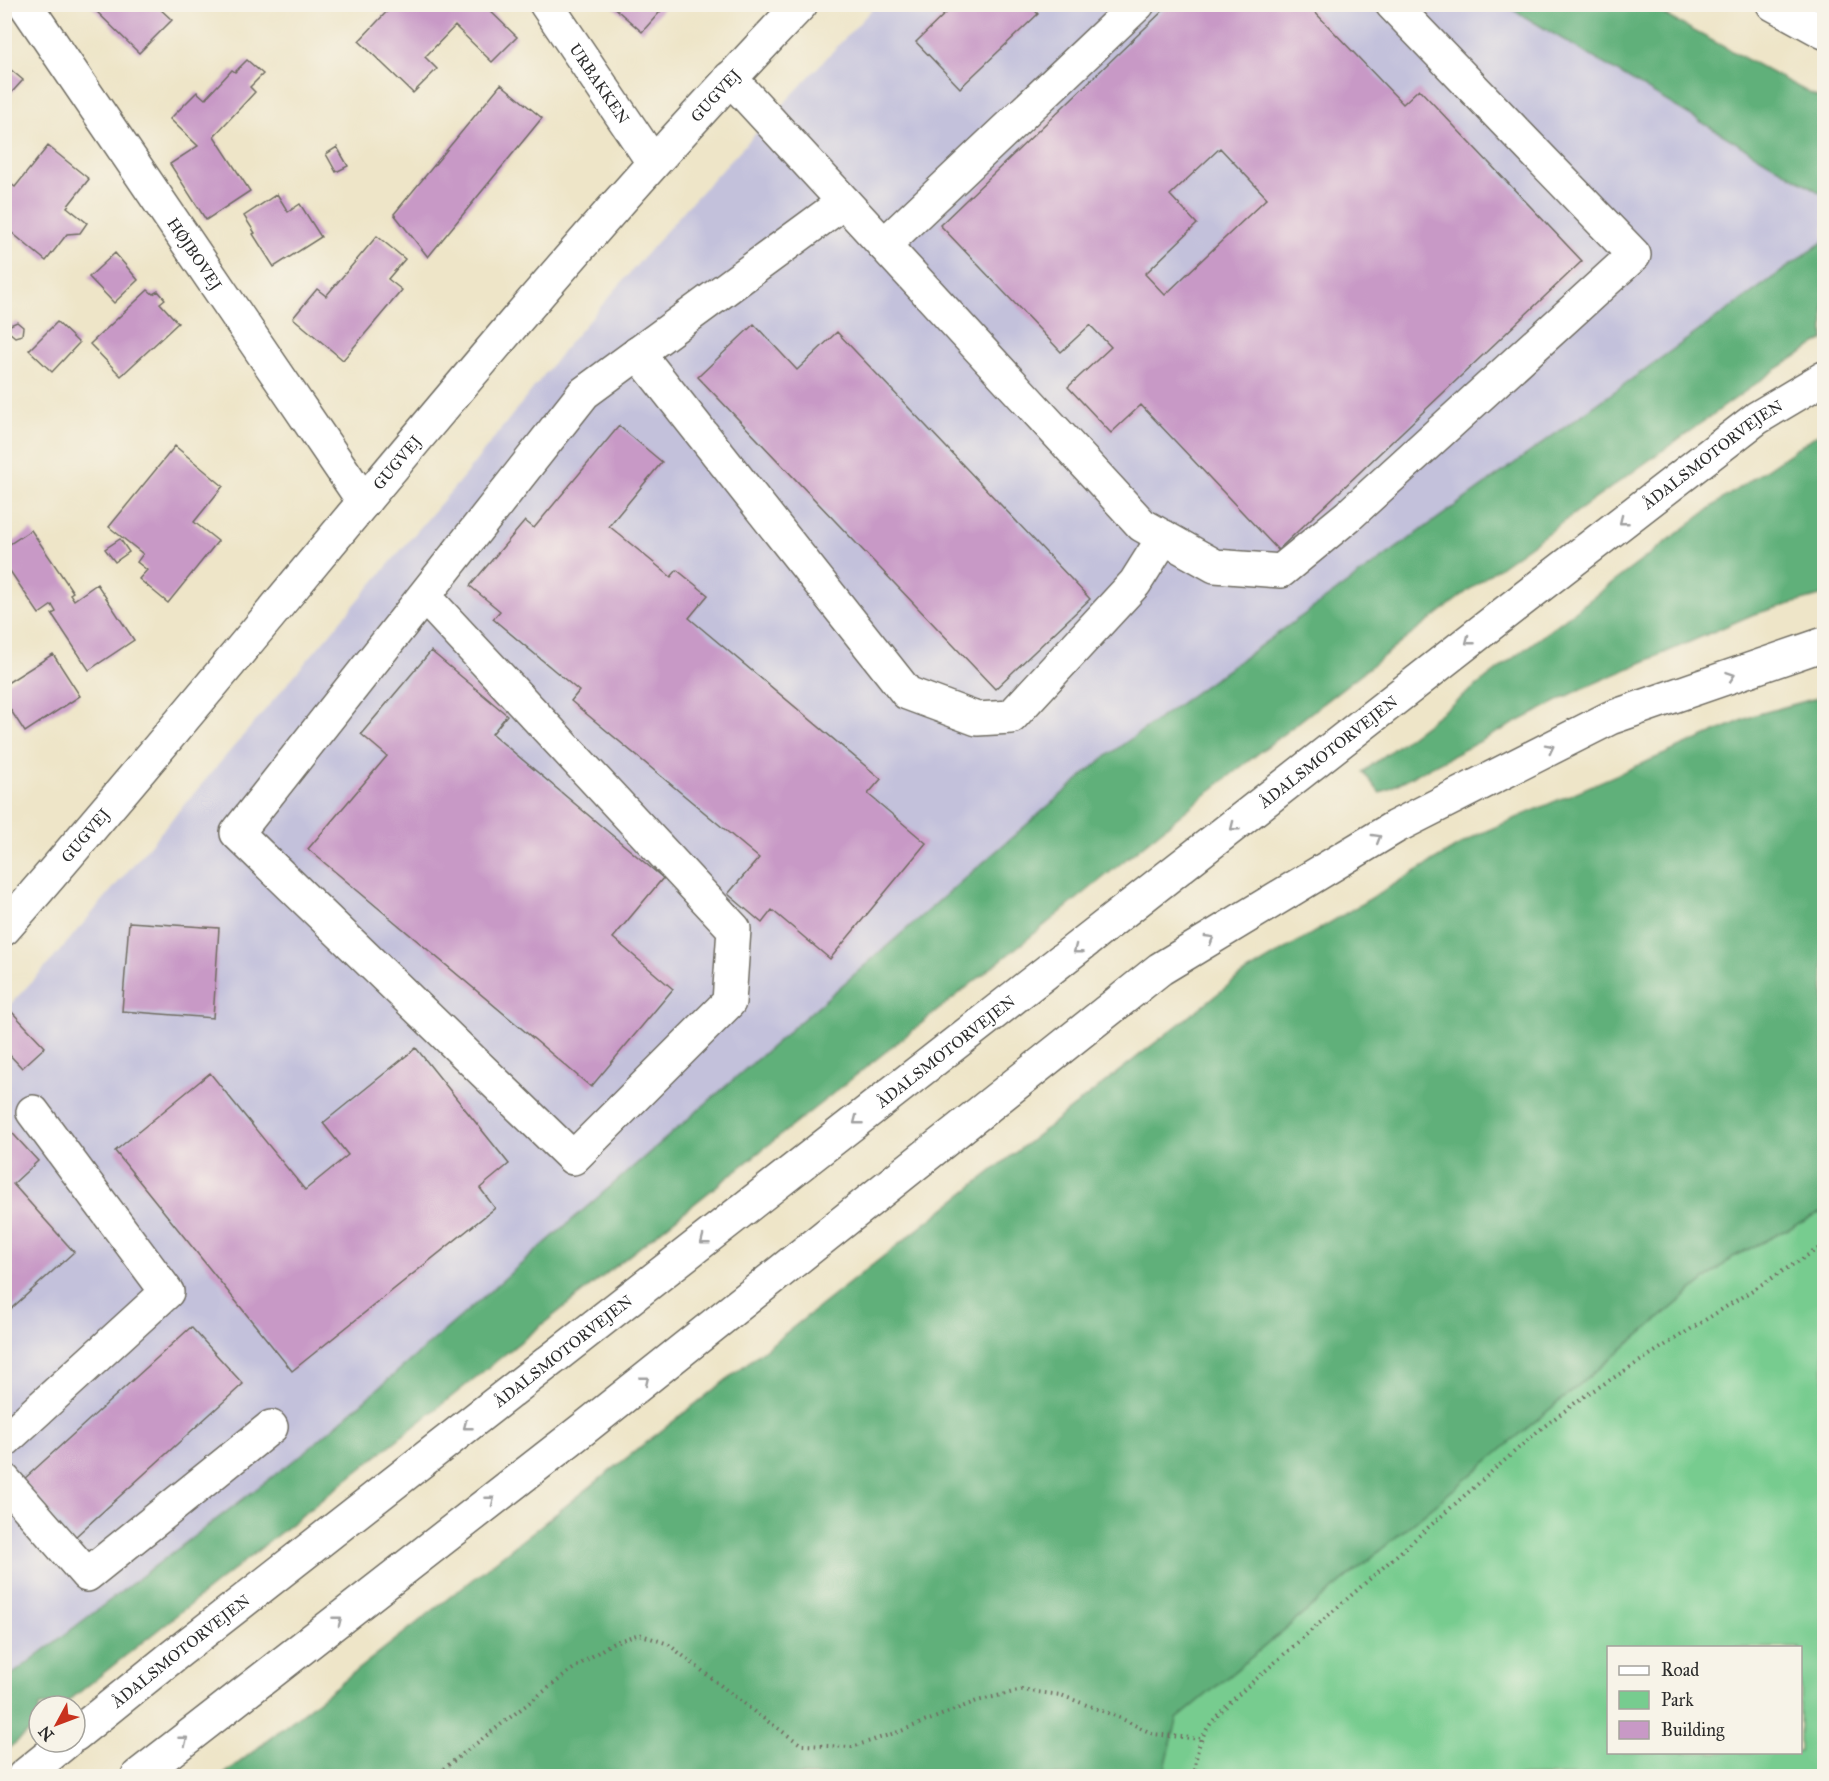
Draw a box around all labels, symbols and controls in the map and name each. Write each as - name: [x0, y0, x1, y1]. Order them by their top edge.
- street label: URBAKKEN: [565, 40, 634, 128]
- street label: GUGVEJ: [687, 65, 746, 126]
- street label: HØJBOVEJ: [163, 214, 226, 295]
- street label: ÅDALSMOTORVEJEN: [1637, 396, 1787, 514]
- street label: GUGVEJ: [369, 431, 426, 494]
- one-way arrow: [1619, 514, 1630, 525]
- one-way arrow: [1465, 633, 1476, 644]
- one-way arrow: [1725, 671, 1736, 684]
- street label: ÅDALSMOTORVEJEN: [1254, 691, 1402, 813]
- one-way arrow: [1544, 744, 1555, 756]
- street label: GUGVEJ: [57, 804, 115, 866]
- one-way arrow: [1229, 819, 1240, 830]
- one-way arrow: [1371, 833, 1381, 845]
- one-way arrow: [1204, 935, 1214, 947]
- one-way arrow: [1073, 942, 1084, 953]
- street label: ÅDALSMOTORVEJEN: [871, 991, 1019, 1112]
- one-way arrow: [853, 1114, 864, 1125]
- one-way arrow: [699, 1234, 710, 1245]
- street label: ÅDALSMOTORVEJEN: [489, 1291, 637, 1412]
- one-way arrow: [638, 1376, 649, 1387]
- one-way arrow: [463, 1419, 474, 1430]
- one-way arrow: [485, 1497, 496, 1508]
- street label: ÅDALSMOTORVEJEN: [107, 1590, 254, 1712]
- one-way arrow: [331, 1617, 342, 1628]
- legend: [1607, 1646, 1802, 1754]
- text: Road: [1661, 1659, 1699, 1681]
- text: Park: [1661, 1689, 1694, 1711]
- north arrow: [27, 1694, 87, 1754]
- text: Building: [1661, 1719, 1725, 1742]
- text: N: [34, 1722, 58, 1745]
- one-way arrow: [177, 1737, 188, 1748]

